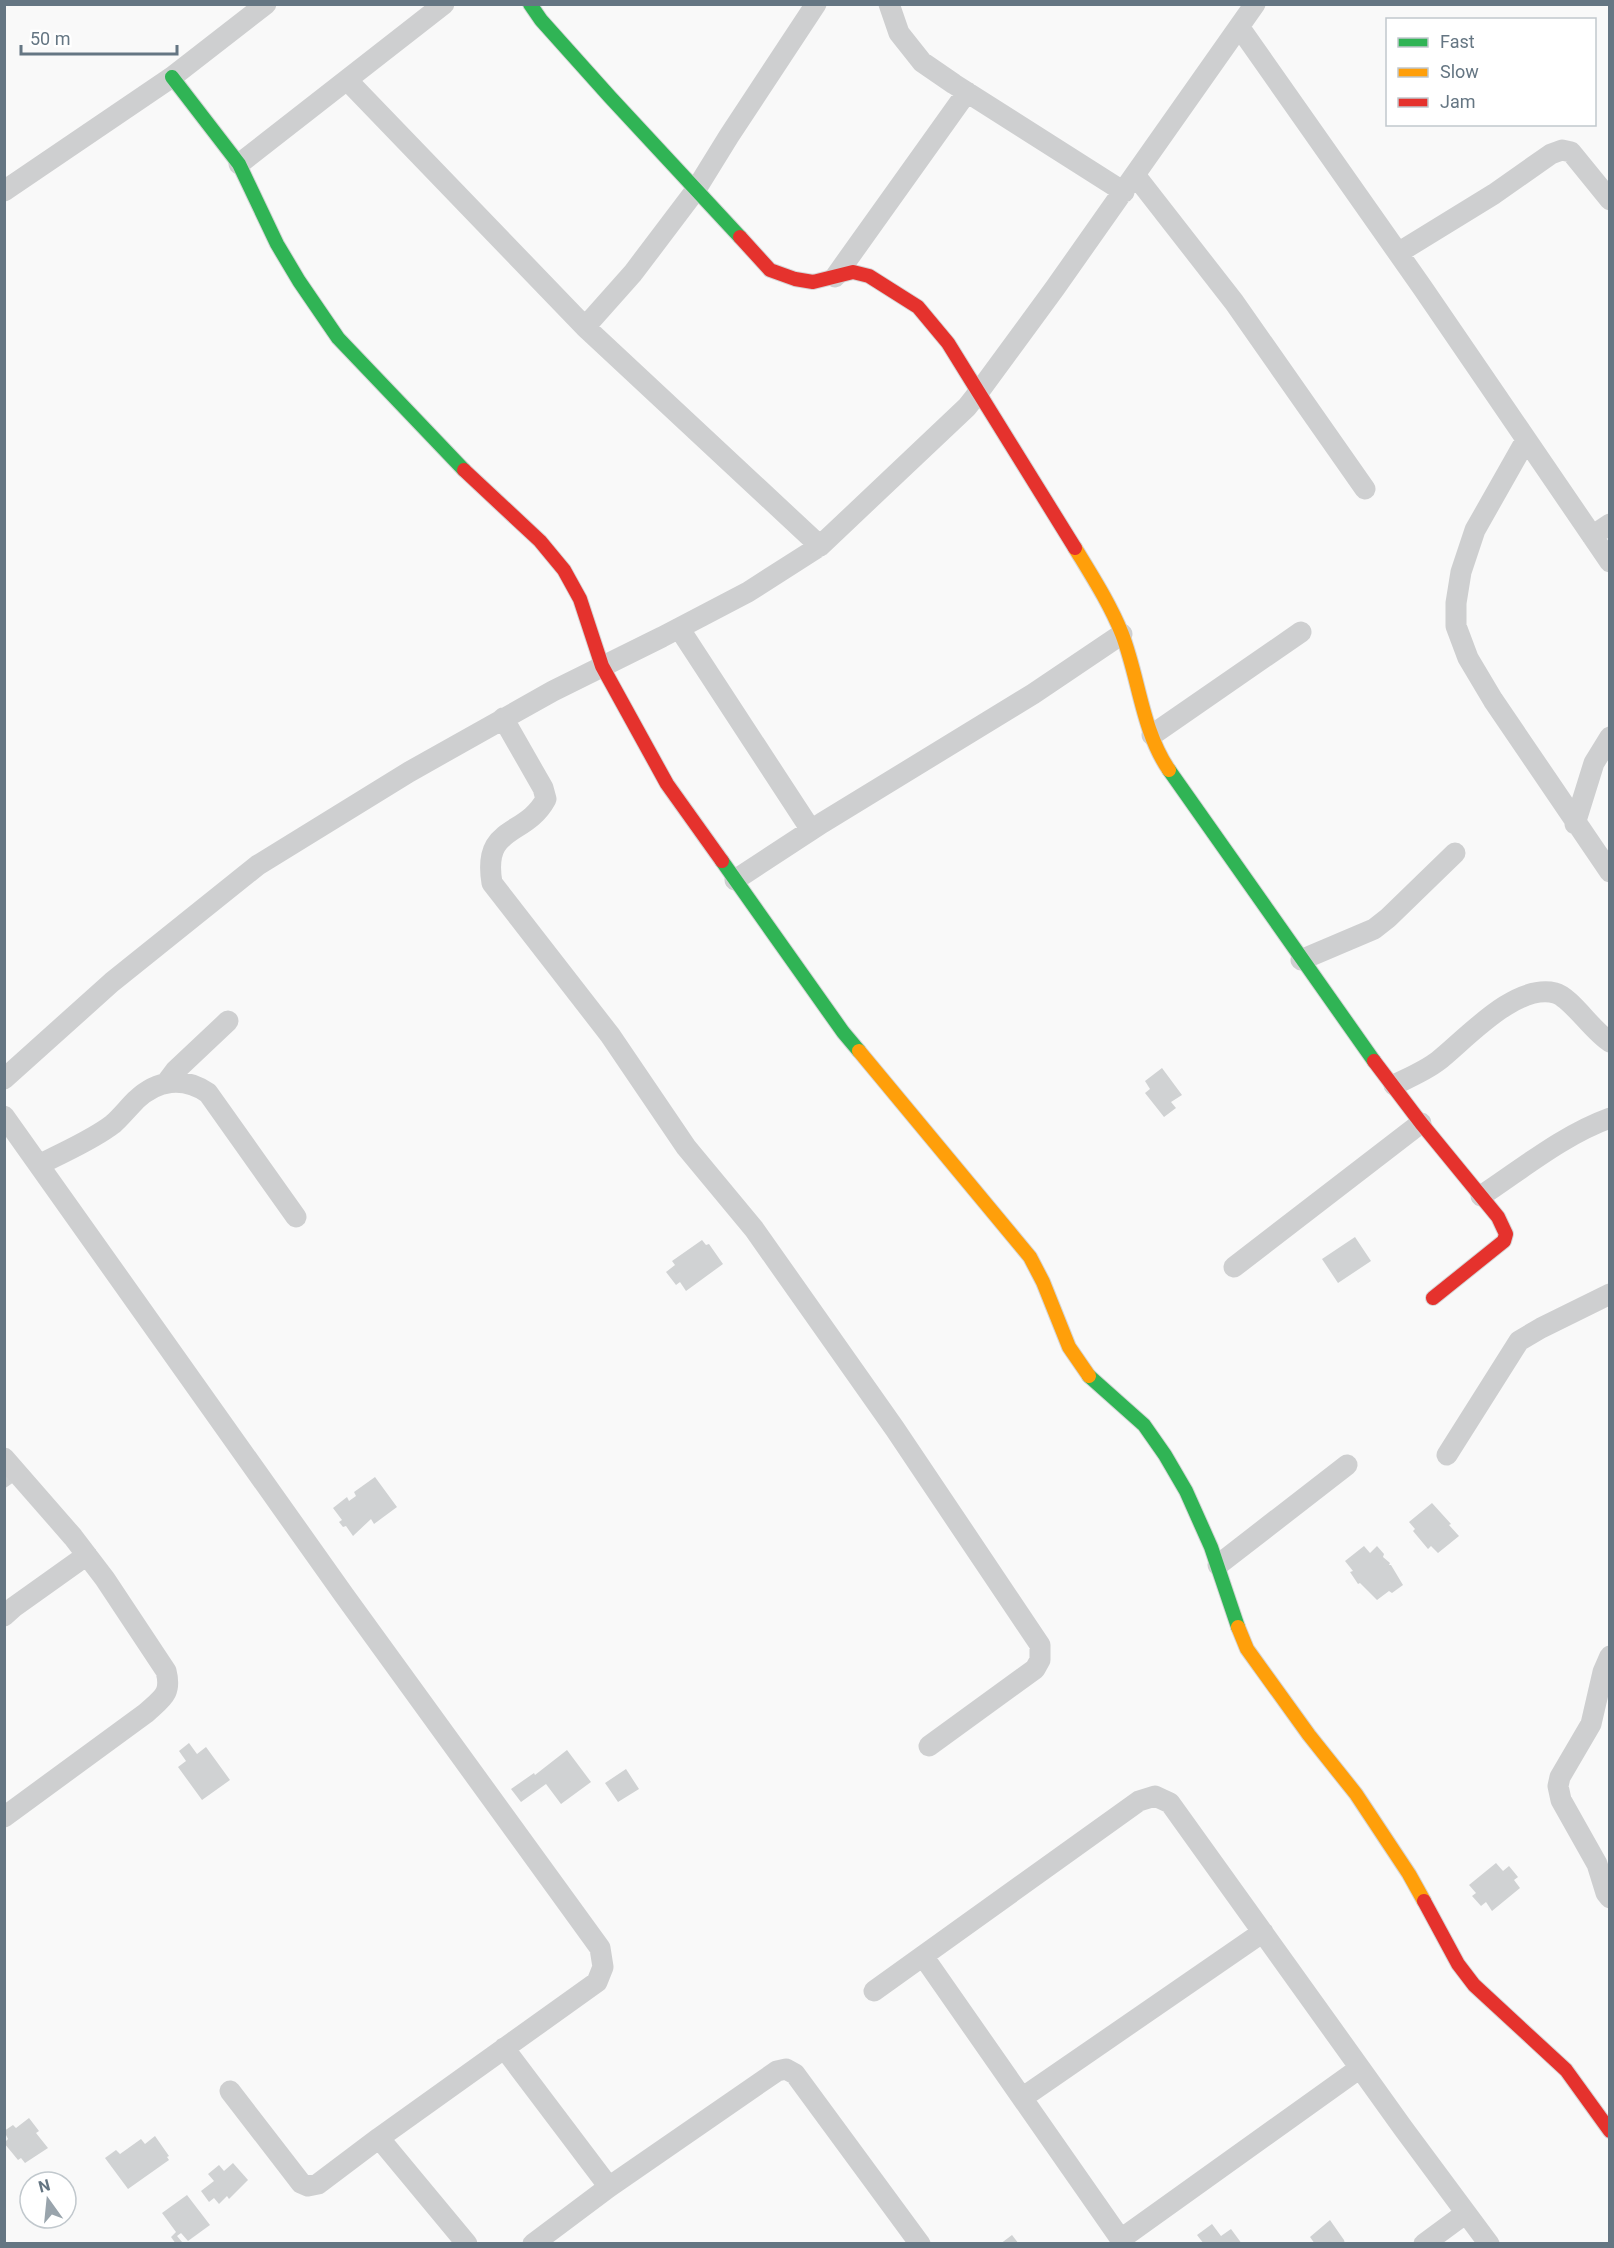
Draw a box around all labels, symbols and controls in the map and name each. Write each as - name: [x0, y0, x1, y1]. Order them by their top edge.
- scale bar: [21, 18, 177, 56]
- legend: [1386, 18, 1596, 126]
- text: 50 m: [30, 28, 70, 49]
- text: Fast: [1440, 31, 1475, 52]
- text: Slow: [1440, 61, 1479, 82]
- text: Jam: [1440, 91, 1476, 112]
- north arrow: [18, 2170, 78, 2230]
- text: N: [36, 2175, 52, 2197]

